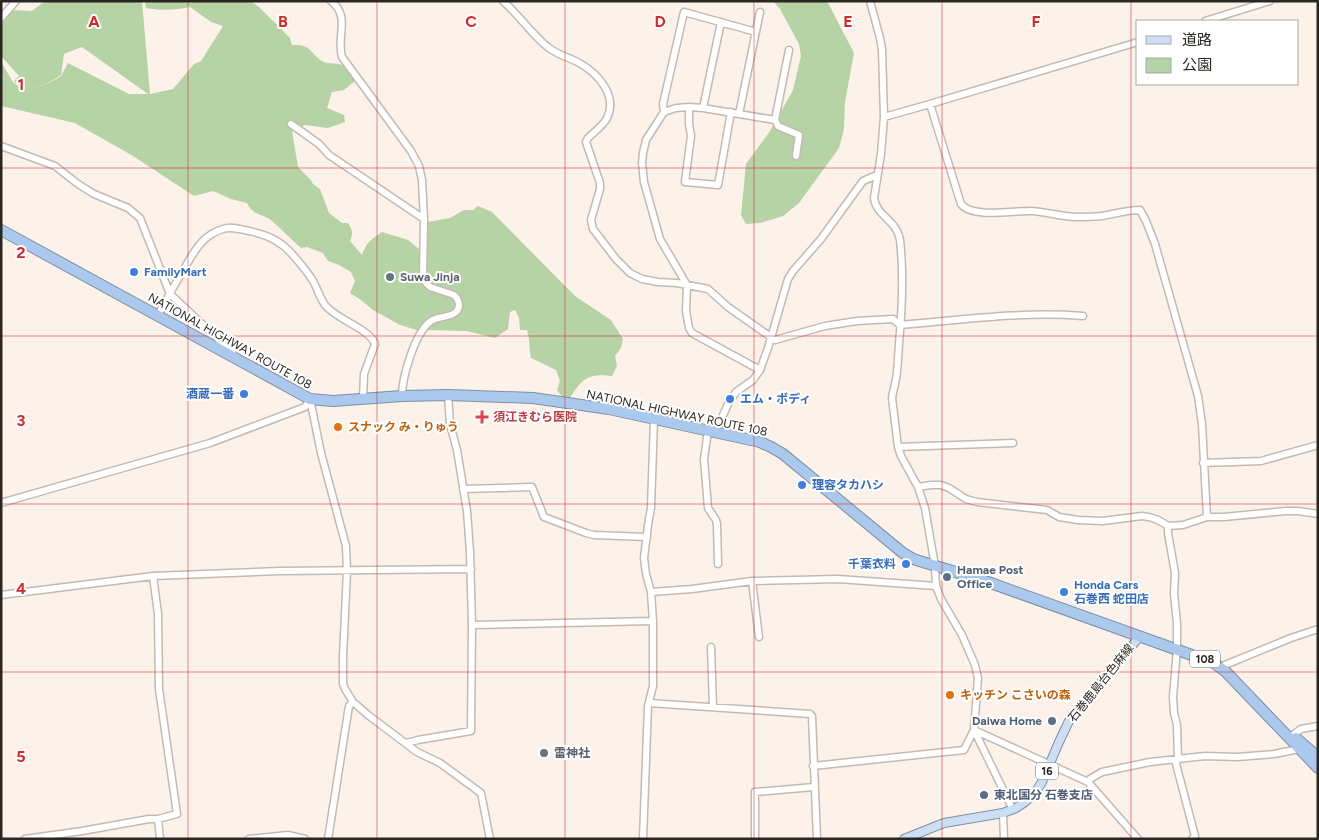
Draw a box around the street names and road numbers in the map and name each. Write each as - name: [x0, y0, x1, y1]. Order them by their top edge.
- street label: NATIONAL HIGHWAY ROUTE 108: [146, 290, 314, 392]
- street label: NATIONAL HIGHWAY ROUTE 108: [585, 387, 769, 439]
- street label: 石巻鹿島台色麻線: [1065, 641, 1137, 725]
- road number: 108: [1190, 651, 1220, 668]
- road number: 16: [1036, 762, 1058, 779]

